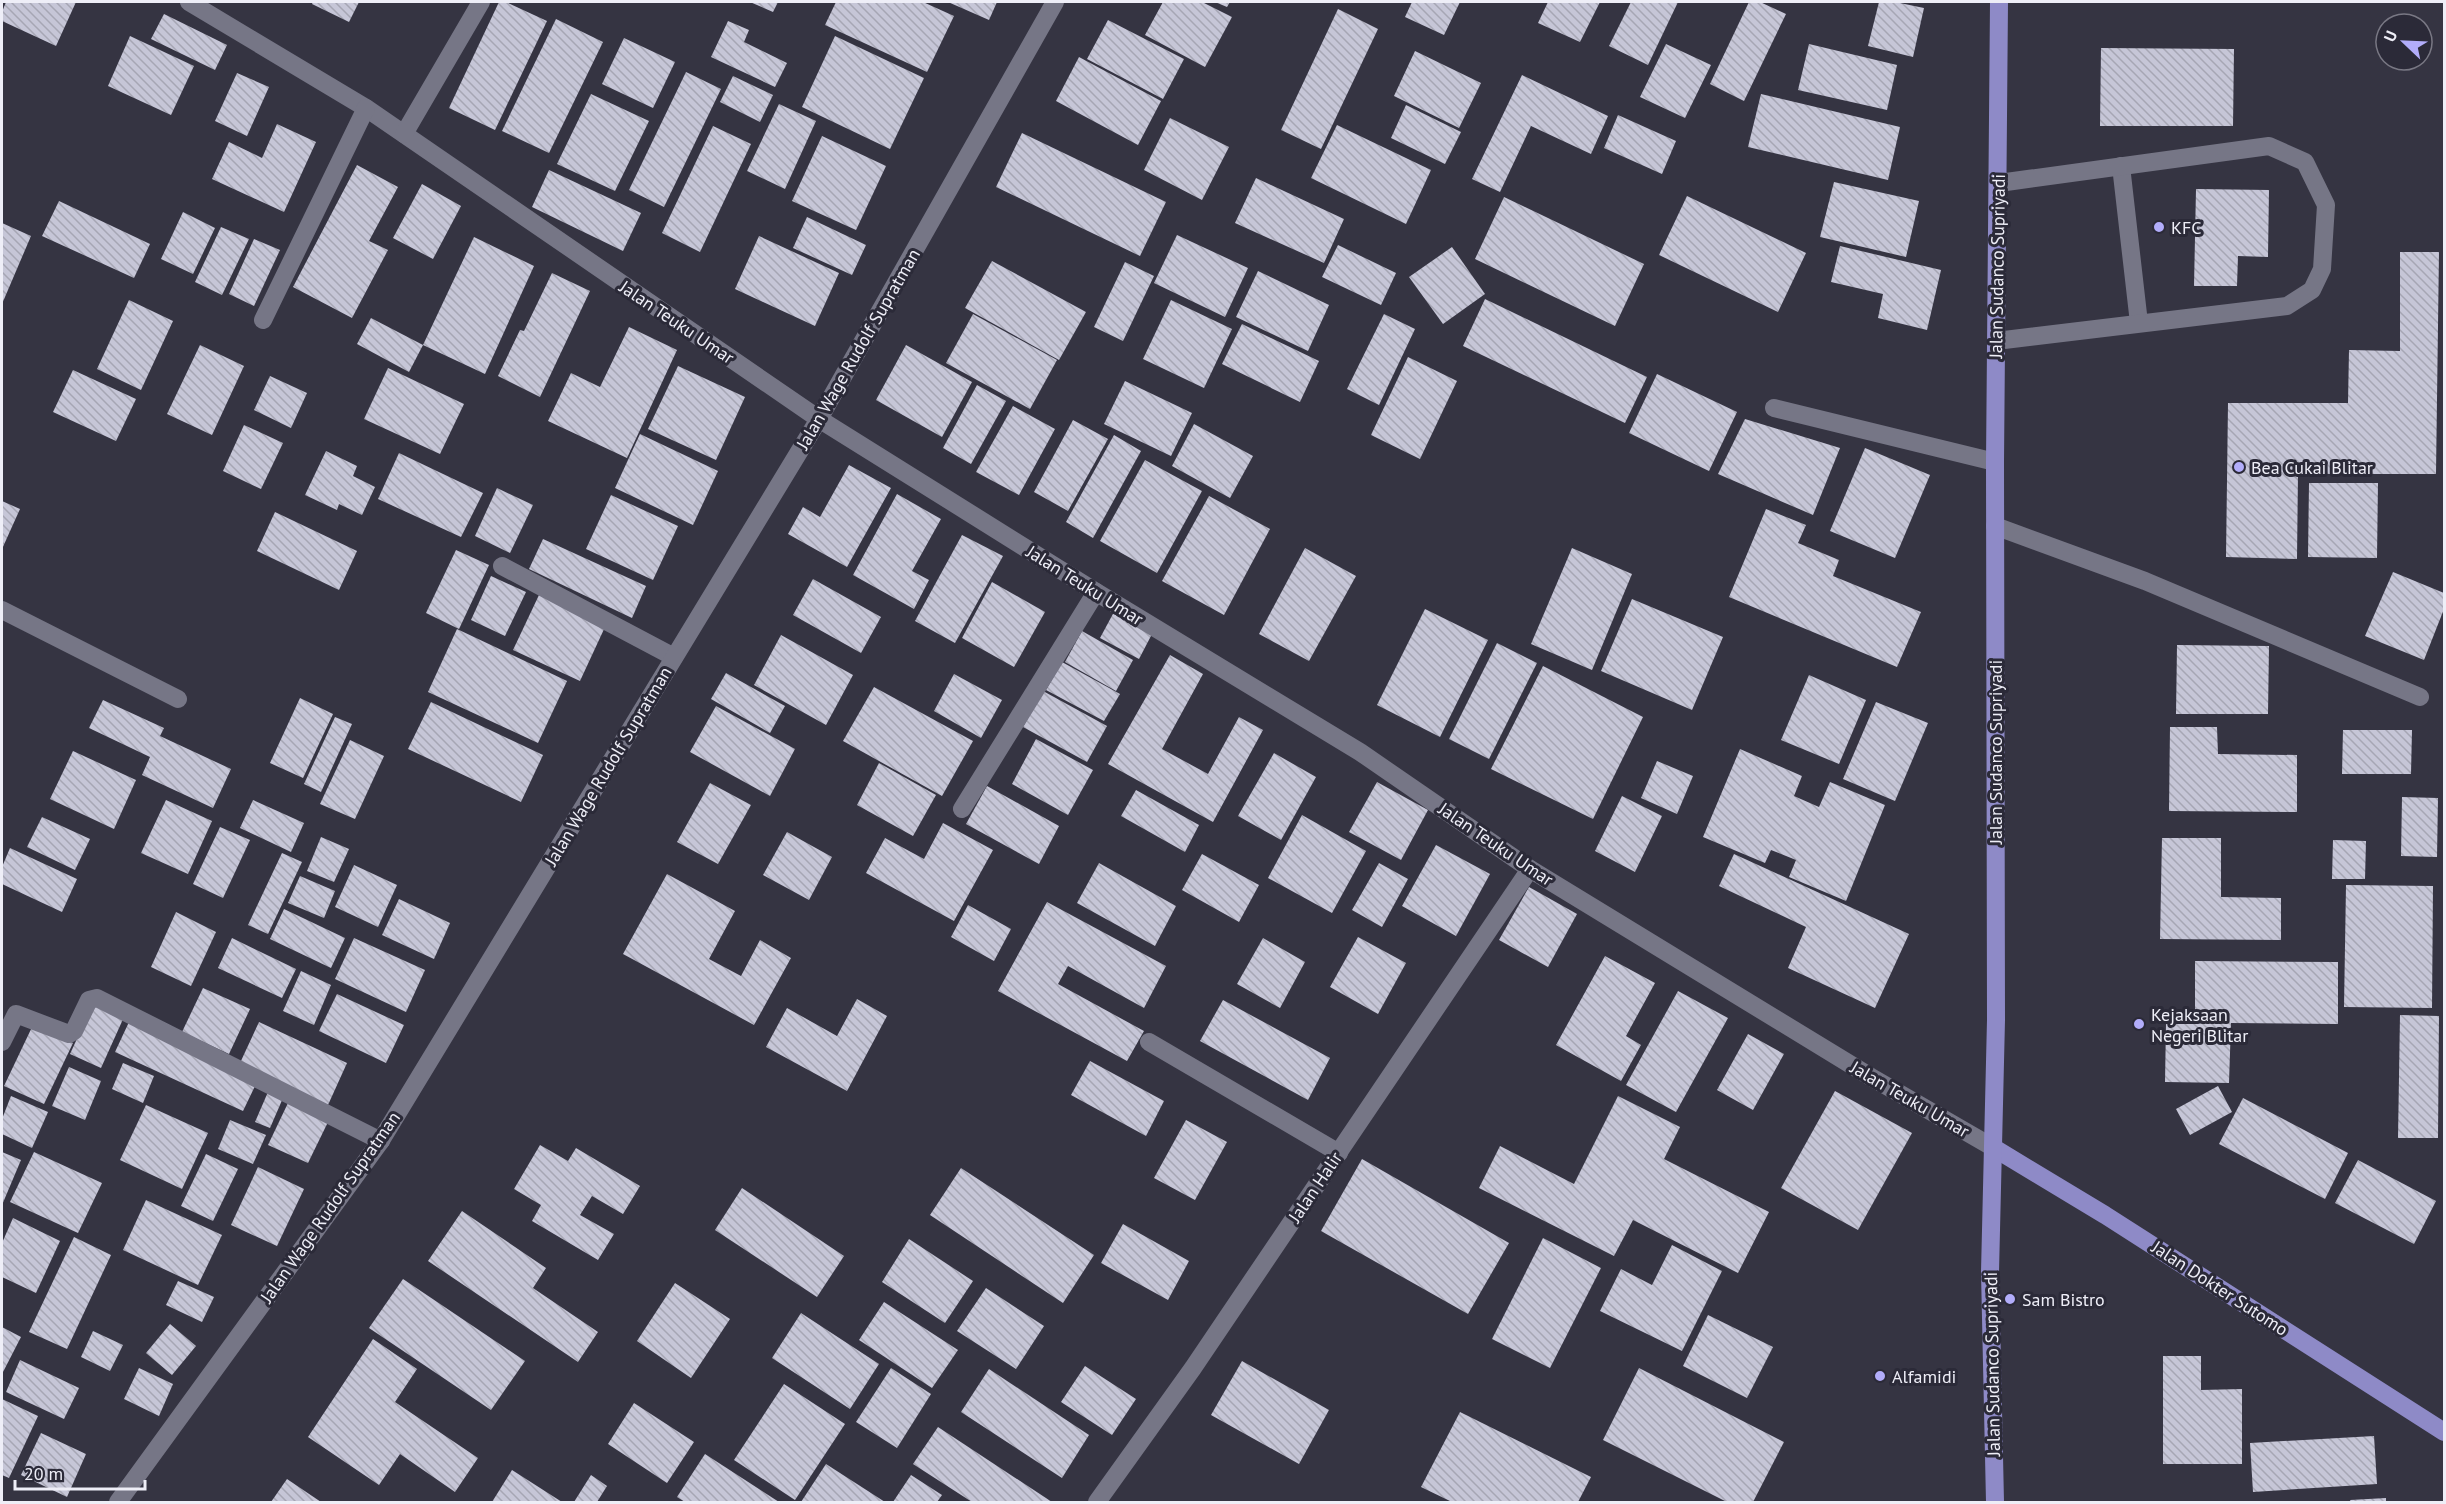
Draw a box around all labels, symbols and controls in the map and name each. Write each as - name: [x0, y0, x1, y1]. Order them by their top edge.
- north arrow: [2374, 12, 2434, 72]
- text: U: [2379, 28, 2401, 45]
- street label: Jalan Sudanco Supriyadi: [1984, 173, 2010, 360]
- place label: KFC: [2171, 216, 2202, 239]
- marker: KFC: [2152, 220, 2166, 234]
- street label: Jalan Wage Rudolf Supratman: [790, 244, 925, 454]
- street label: Jalan Teuku Umar: [614, 275, 739, 369]
- place label: Bea Cukai Blitar: [2251, 456, 2373, 479]
- marker: Bea Cukai Blitar: [2232, 460, 2246, 474]
- street label: Jalan Teuku Umar: [1021, 539, 1148, 630]
- street label: Jalan Sudanco Supriyadi: [1984, 660, 2007, 845]
- street label: Jalan Wage Rudolf Supratman: [539, 662, 677, 871]
- street label: Jalan Teuku Umar: [1433, 797, 1558, 891]
- place label: Kejaksaan Negeri Blitar: [2151, 1003, 2248, 1047]
- marker: Kejaksaan Negeri Blitar: [2132, 1017, 2146, 1031]
- street label: Jalan Teuku Umar: [1846, 1055, 1974, 1142]
- street label: Jalan Wage Rudolf Supratman: [255, 1107, 405, 1308]
- street label: Jalan Halir: [1282, 1147, 1347, 1228]
- street label: Jalan Dokter Sutomo: [2147, 1235, 2293, 1341]
- street label: Jalan Sudanco Supriyadi: [1979, 1271, 2005, 1458]
- place label: Sam Bistro: [2022, 1288, 2105, 1311]
- marker: Sam Bistro: [2003, 1292, 2017, 1306]
- place label: Alfamidi: [1892, 1365, 1956, 1388]
- marker: Alfamidi: [1873, 1369, 1887, 1383]
- scale bar: [15, 1453, 146, 1491]
- text: 20 m: [24, 1462, 63, 1485]

